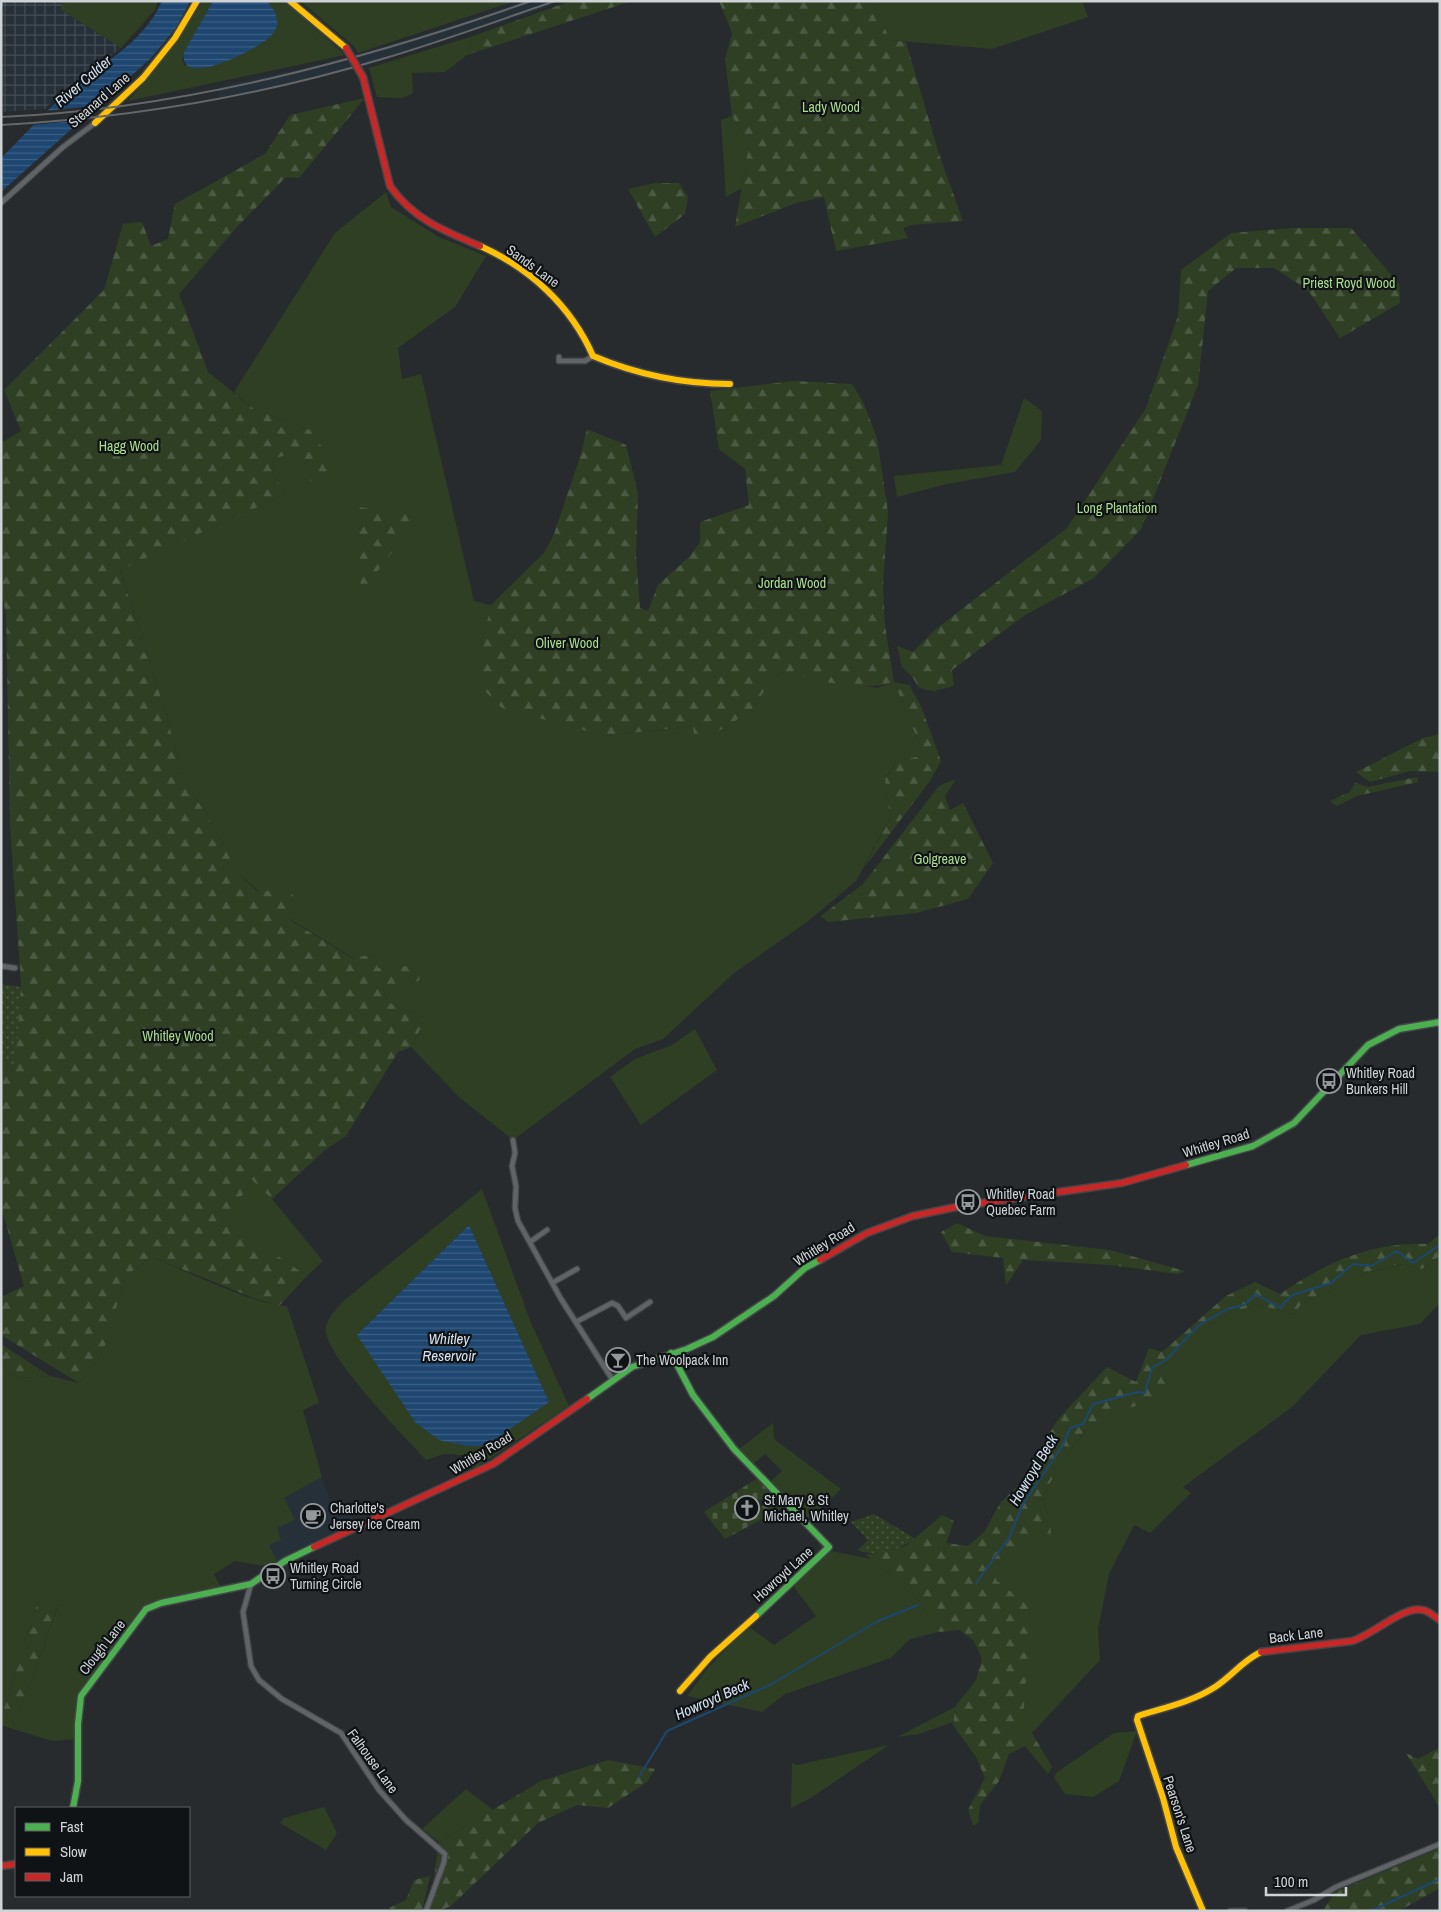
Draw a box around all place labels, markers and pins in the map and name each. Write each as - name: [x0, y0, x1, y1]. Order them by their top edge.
- place label: Whitley Road Bunkers Hill: [1346, 1064, 1415, 1098]
- bus stop icon: Whitley Road Bunkers Hill: [1316, 1068, 1342, 1094]
- place label: Whitley Road Quebec Farm: [986, 1185, 1056, 1219]
- bus stop icon: Whitley Road Quebec Farm: [955, 1189, 981, 1215]
- bar icon: The Woolpack Inn: [605, 1347, 631, 1373]
- place label: The Woolpack Inn: [636, 1351, 728, 1369]
- place label: St Mary & St Michael, Whitley: [764, 1491, 849, 1525]
- church icon: St Mary & St Michael, Whitley: [734, 1495, 760, 1521]
- place label: Charlotte's Jersey Ice Cream: [330, 1499, 420, 1533]
- cafe icon: Charlotte's Jersey Ice Cream: [300, 1503, 326, 1529]
- place label: Whitley Road Turning Circle: [290, 1559, 362, 1593]
- bus stop icon: Whitley Road Turning Circle: [260, 1563, 286, 1589]

